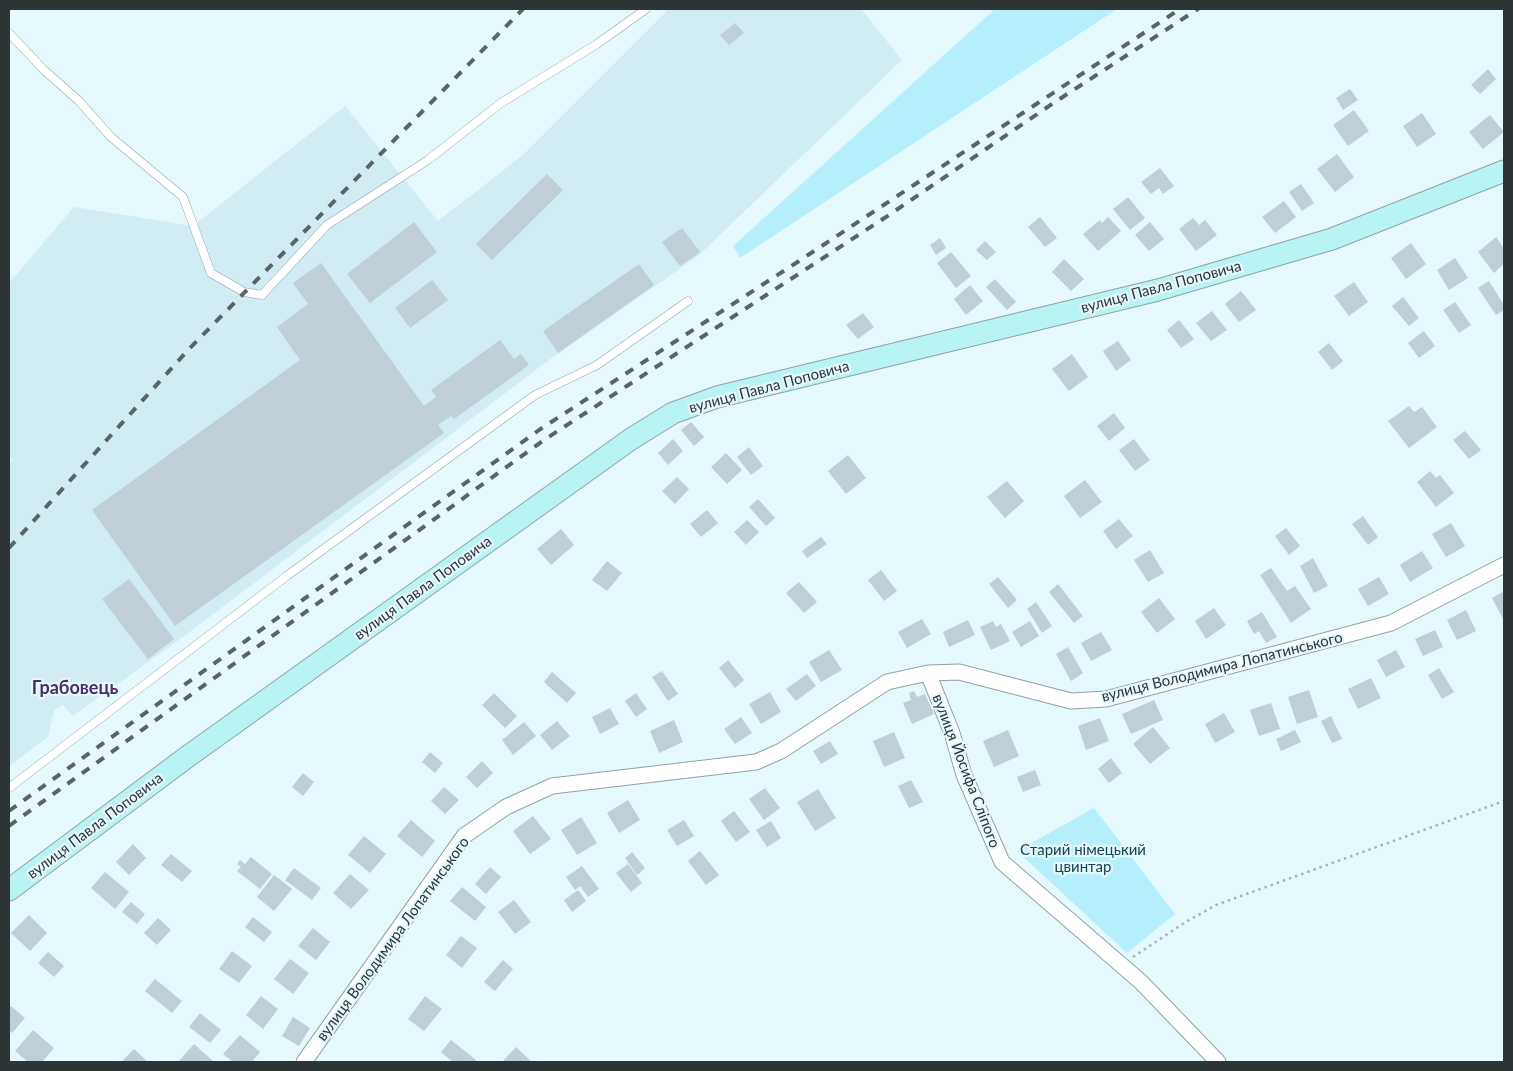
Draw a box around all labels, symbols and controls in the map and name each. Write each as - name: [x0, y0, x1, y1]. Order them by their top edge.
- street label: вулиця Павла Поповича: [1079, 257, 1243, 317]
- street label: вулиця Павла Поповича: [687, 357, 851, 417]
- street label: вулиця Павла Поповича: [351, 532, 495, 644]
- street label: вулиця Володимира Лопатинського: [1100, 628, 1344, 706]
- district label: Грабовець: [32, 677, 118, 699]
- street label: вулиця Йосифа Сліпого: [928, 692, 1004, 850]
- street label: вулиця Павла Поповича: [24, 769, 166, 883]
- street label: вулиця Володимира Лопатинського: [313, 833, 473, 1045]
- park label: Старий німецький цвинтар: [1020, 841, 1146, 876]

